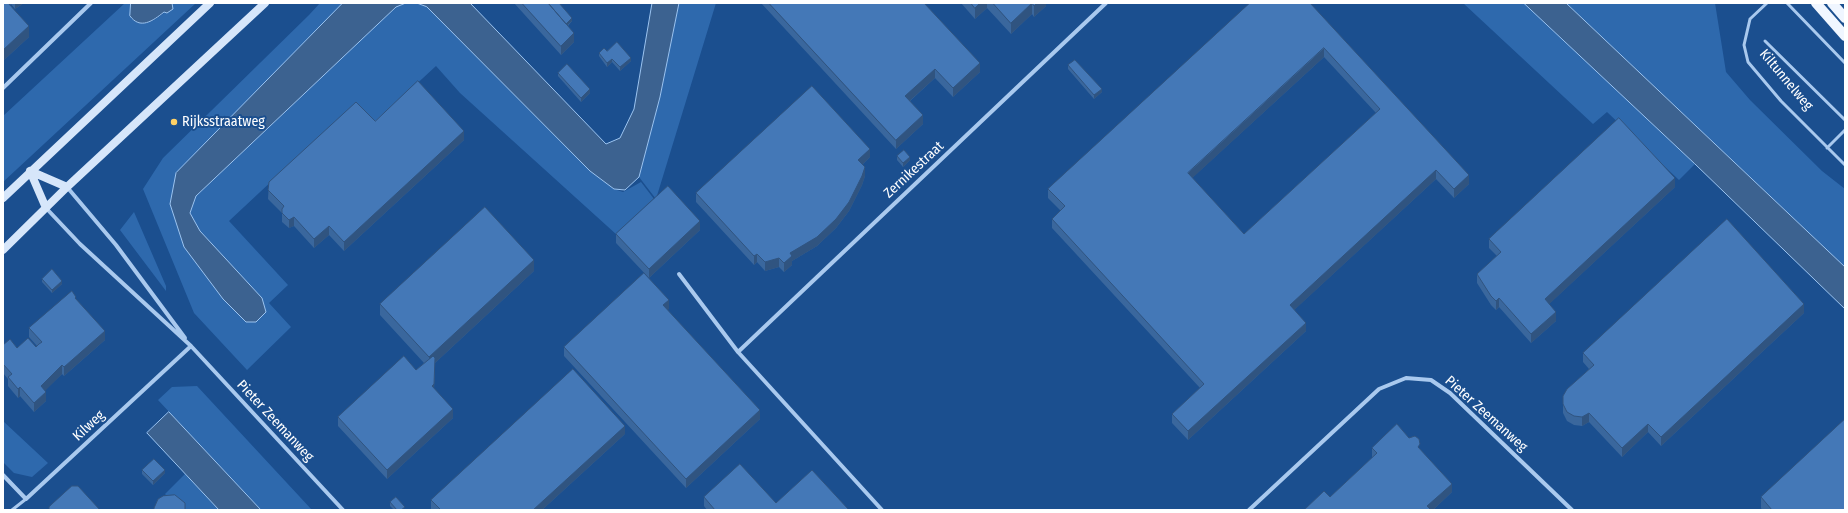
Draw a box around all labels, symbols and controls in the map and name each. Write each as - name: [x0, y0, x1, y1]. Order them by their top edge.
- street label: Kiltunnelweg: [1756, 46, 1816, 114]
- place label: Rijksstraatweg: [182, 114, 265, 130]
- marker: Rijksstraatweg: [169, 117, 179, 127]
- street label: Zernikestraat: [881, 138, 947, 202]
- street label: Pieter Zeemanweg: [1441, 373, 1531, 455]
- street label: Pieter Zeemanweg: [233, 377, 317, 465]
- street label: Kilweg: [70, 407, 108, 445]

